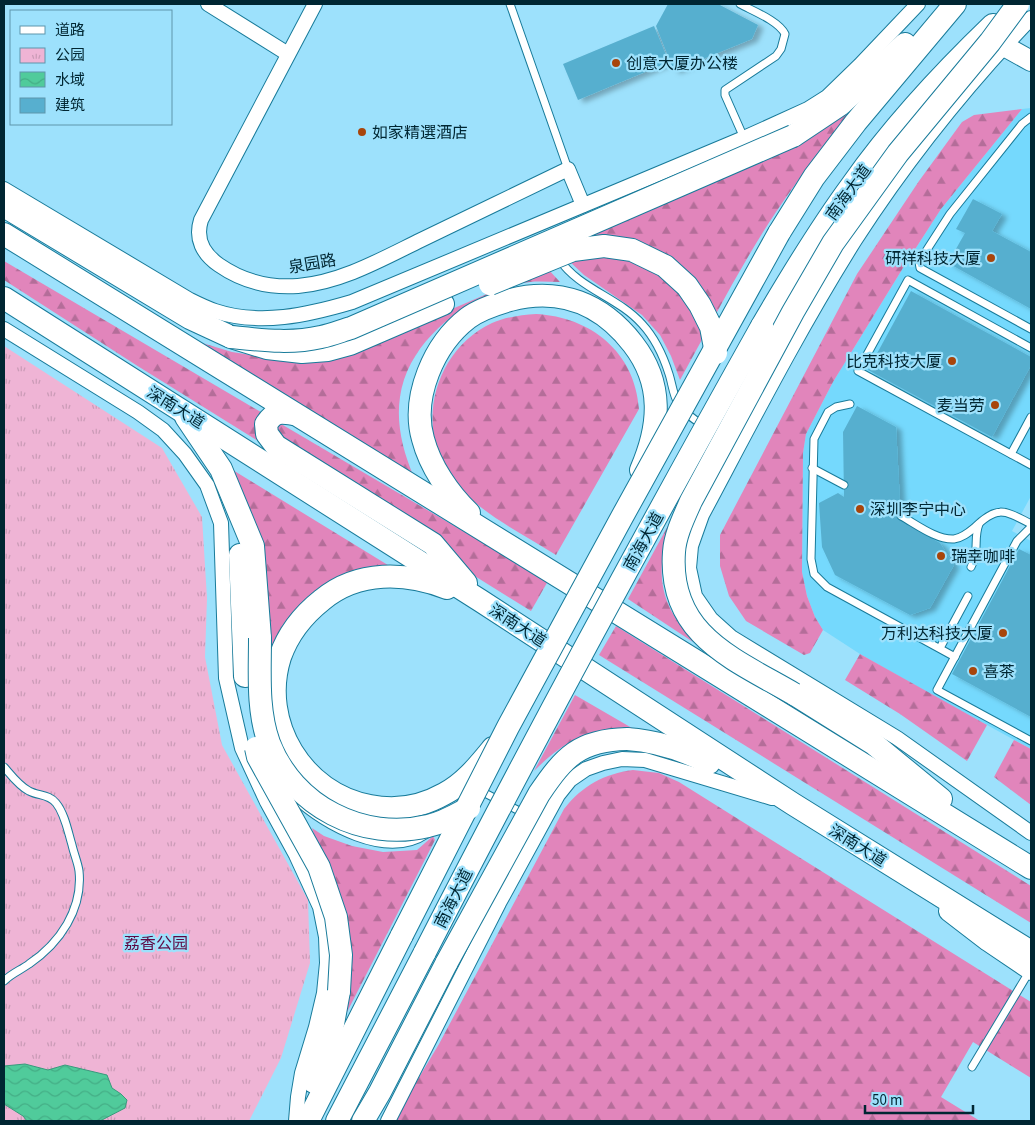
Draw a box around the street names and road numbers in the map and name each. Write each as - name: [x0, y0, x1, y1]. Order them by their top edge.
- street label: 南海大道: [821, 160, 877, 225]
- street label: 泉园路: [287, 249, 338, 279]
- street label: 深南大道: [142, 382, 208, 434]
- street label: 南海大道: [619, 508, 669, 575]
- street label: 深南大道: [485, 599, 550, 652]
- street label: 深南大道: [824, 820, 890, 872]
- street label: 南海大道: [430, 865, 478, 932]

